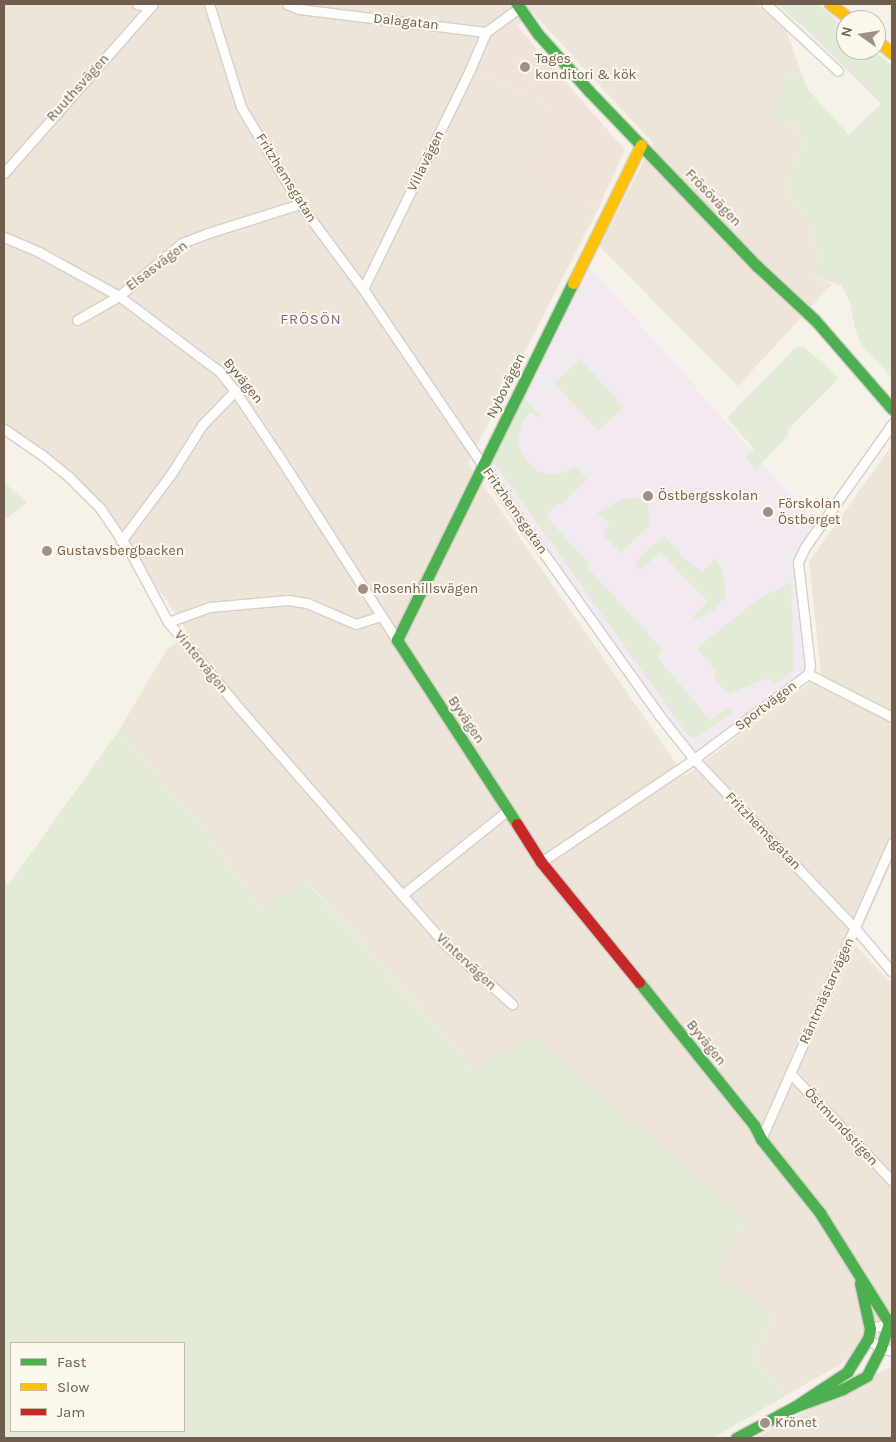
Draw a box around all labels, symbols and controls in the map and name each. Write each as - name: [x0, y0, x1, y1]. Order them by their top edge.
- street label: Dalagatan: [372, 10, 440, 34]
- north arrow: [836, 10, 886, 60]
- text: N: [837, 25, 856, 39]
- street label: Ruuthsvägen: [43, 51, 113, 125]
- place label: Tages konditori & kök: [535, 51, 636, 84]
- marker: Tages konditori & kök: [519, 61, 531, 73]
- street label: Villavägen: [404, 128, 448, 194]
- street label: Fritzhemsgatan: [252, 130, 320, 226]
- street label: Frösövägen: [681, 166, 745, 230]
- street label: Elsasvägen: [123, 237, 191, 295]
- district label: FRÖSÖN: [279, 311, 343, 329]
- street label: Nybovägen: [483, 351, 529, 421]
- street label: Byvägen: [220, 355, 266, 407]
- street label: Fritzhemsgatan: [479, 465, 551, 557]
- place label: Östbergsskolan: [658, 488, 758, 504]
- marker: Östbergsskolan: [642, 490, 654, 502]
- place label: Förskolan Östberget: [778, 496, 841, 528]
- marker: Förskolan Östberget: [762, 506, 774, 518]
- place label: Gustavsbergbacken: [57, 543, 184, 559]
- marker: Gustavsbergbacken: [41, 545, 53, 557]
- place label: Rosenhillsvägen: [373, 581, 478, 597]
- marker: Rosenhillsvägen: [357, 583, 369, 595]
- street label: Vintervägen: [170, 627, 232, 697]
- street label: Sportvägen: [732, 677, 800, 735]
- street label: Byvägen: [444, 693, 488, 747]
- street label: Fritzhemsgatan: [722, 789, 804, 873]
- street label: Vintervägen: [432, 930, 500, 994]
- street label: Räntmästarvägen: [796, 935, 858, 1047]
- street label: Byvägen: [683, 1017, 729, 1069]
- street label: Östmundstigen: [801, 1085, 881, 1169]
- legend: [10, 1342, 185, 1432]
- text: Fast: [57, 1353, 86, 1371]
- text: Slow: [57, 1378, 89, 1396]
- text: Jam: [57, 1403, 85, 1421]
- place label: Krönet: [775, 1415, 817, 1431]
- marker: Krönet: [759, 1417, 771, 1429]

